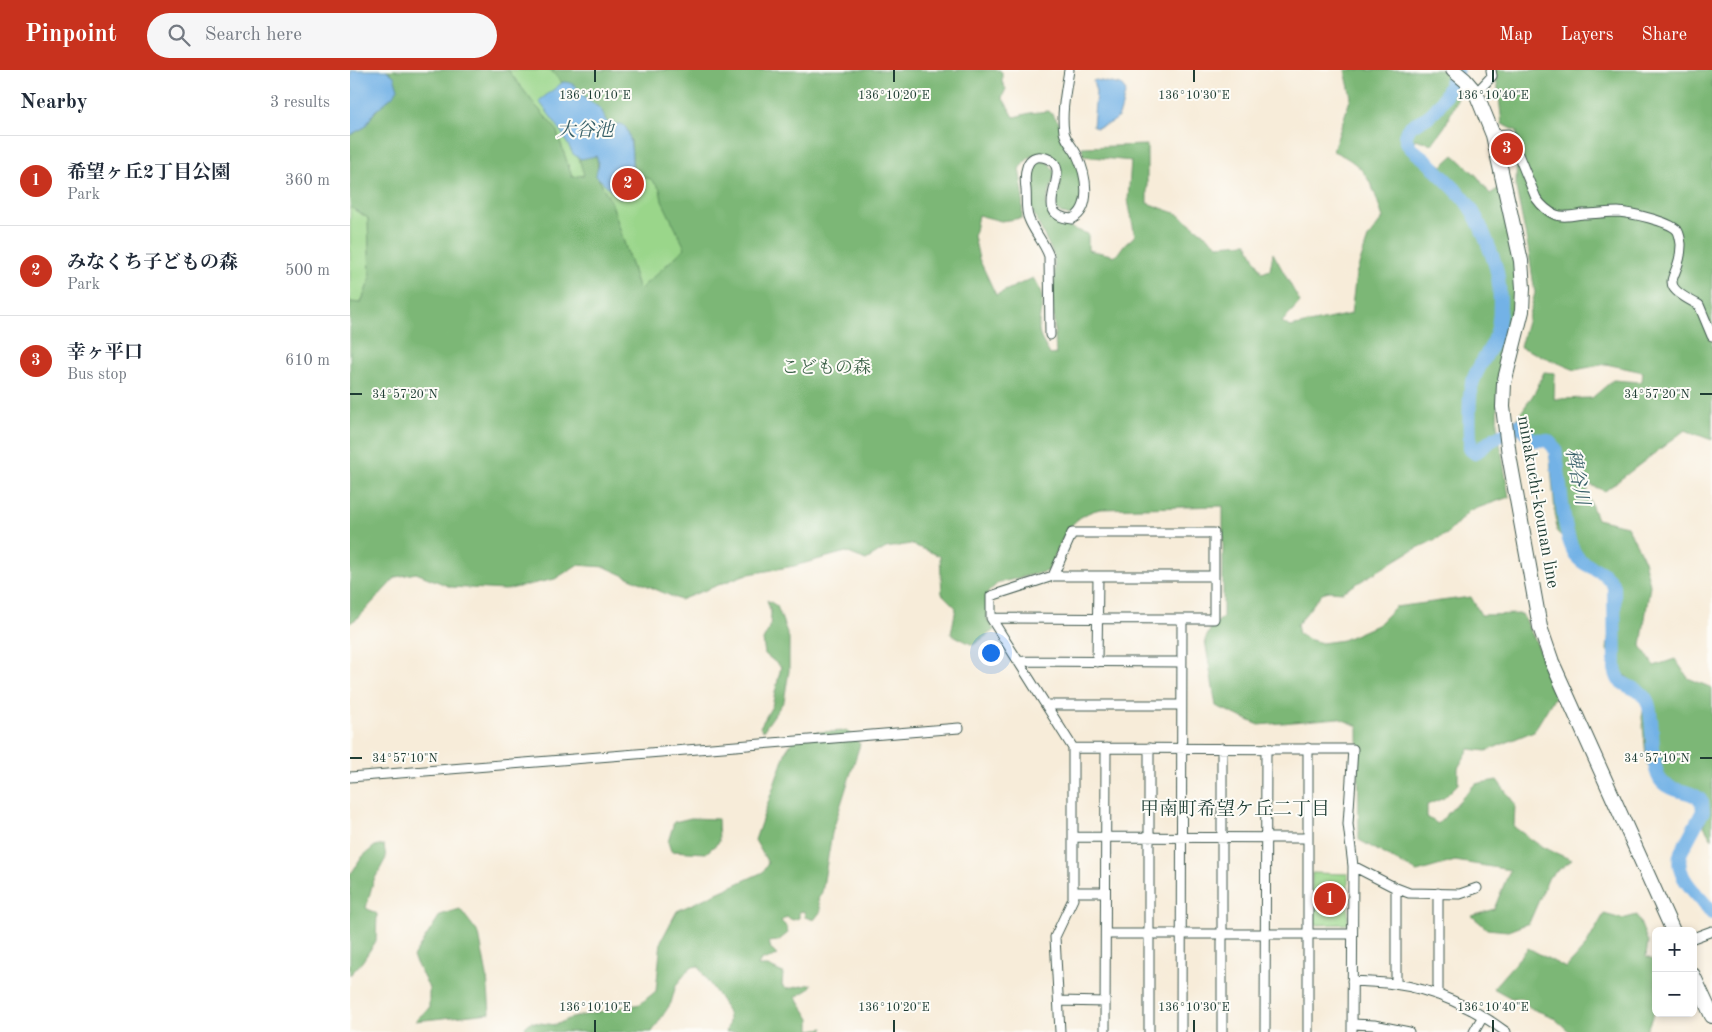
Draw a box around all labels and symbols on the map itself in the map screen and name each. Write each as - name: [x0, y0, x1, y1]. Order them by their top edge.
- text: 136°10'10"E: [559, 90, 631, 102]
- text: 136°10'20"E: [858, 90, 930, 102]
- text: 136°10'30"E: [1158, 90, 1230, 102]
- text: 136°10'40"E: [1457, 90, 1529, 102]
- water label: 大谷池: [556, 120, 615, 141]
- pin: 3: [1491, 130, 1523, 168]
- pin: 2: [612, 165, 644, 203]
- park label: こどもの森: [781, 357, 871, 377]
- text: 34°57'20"N: [372, 388, 438, 401]
- text: 34°57'20"N: [1624, 388, 1690, 401]
- street label: minakuchi-kounan line: [1514, 414, 1562, 590]
- water label: 稗谷川: [1561, 447, 1593, 509]
- your location: [978, 640, 1004, 666]
- text: 34°57'10"N: [372, 752, 438, 765]
- text: 34°57'10"N: [1624, 752, 1690, 765]
- district label: 甲南町希望ケ丘二丁目: [1140, 798, 1330, 820]
- pin: 1: [1314, 880, 1346, 918]
- text: 136°10'10"E: [559, 1002, 631, 1014]
- text: 136°10'20"E: [858, 1002, 930, 1014]
- text: 136°10'30"E: [1158, 1002, 1230, 1014]
- text: 136°10'40"E: [1457, 1002, 1529, 1014]

